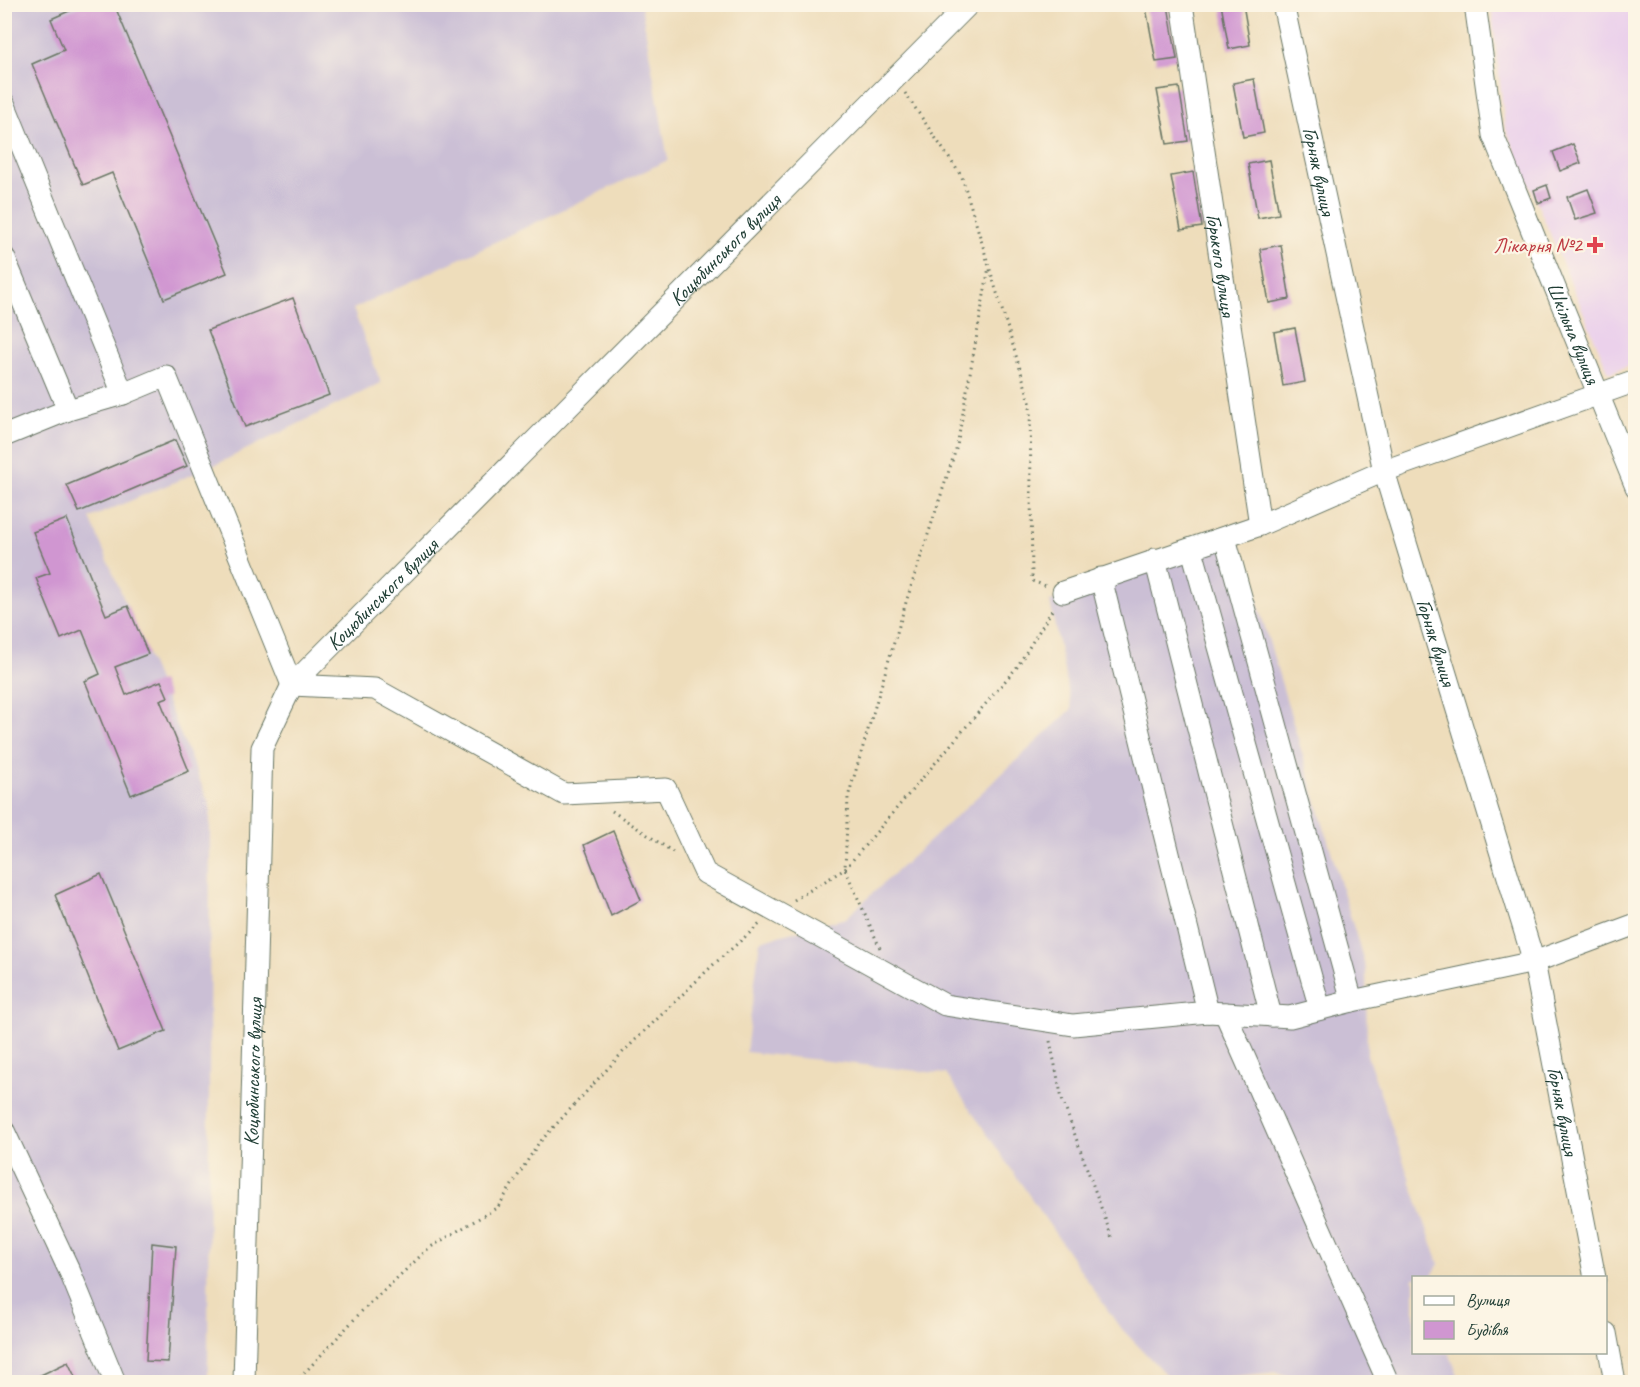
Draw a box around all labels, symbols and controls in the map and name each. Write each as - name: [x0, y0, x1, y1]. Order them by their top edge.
- street label: Горняк вулиця: [1297, 125, 1342, 219]
- street label: Коцюбинського вулиця: [664, 187, 787, 311]
- street label: Горького вулиця: [1201, 212, 1242, 320]
- place label: Лікарня №2: [1493, 232, 1584, 258]
- marker: Лікарня №2: [1586, 236, 1604, 254]
- street label: Шкільна вулиця: [1541, 278, 1606, 389]
- street label: Коцюбинського вулиця: [321, 532, 445, 656]
- street label: Горняк вулиця: [1411, 596, 1462, 690]
- street label: Коцюбинського вулиця: [238, 996, 268, 1146]
- street label: Горняк вулиця: [1542, 1065, 1584, 1159]
- legend: [1412, 1276, 1607, 1354]
- text: Вулиця: [1466, 1289, 1510, 1311]
- text: Будівля: [1466, 1319, 1509, 1341]

